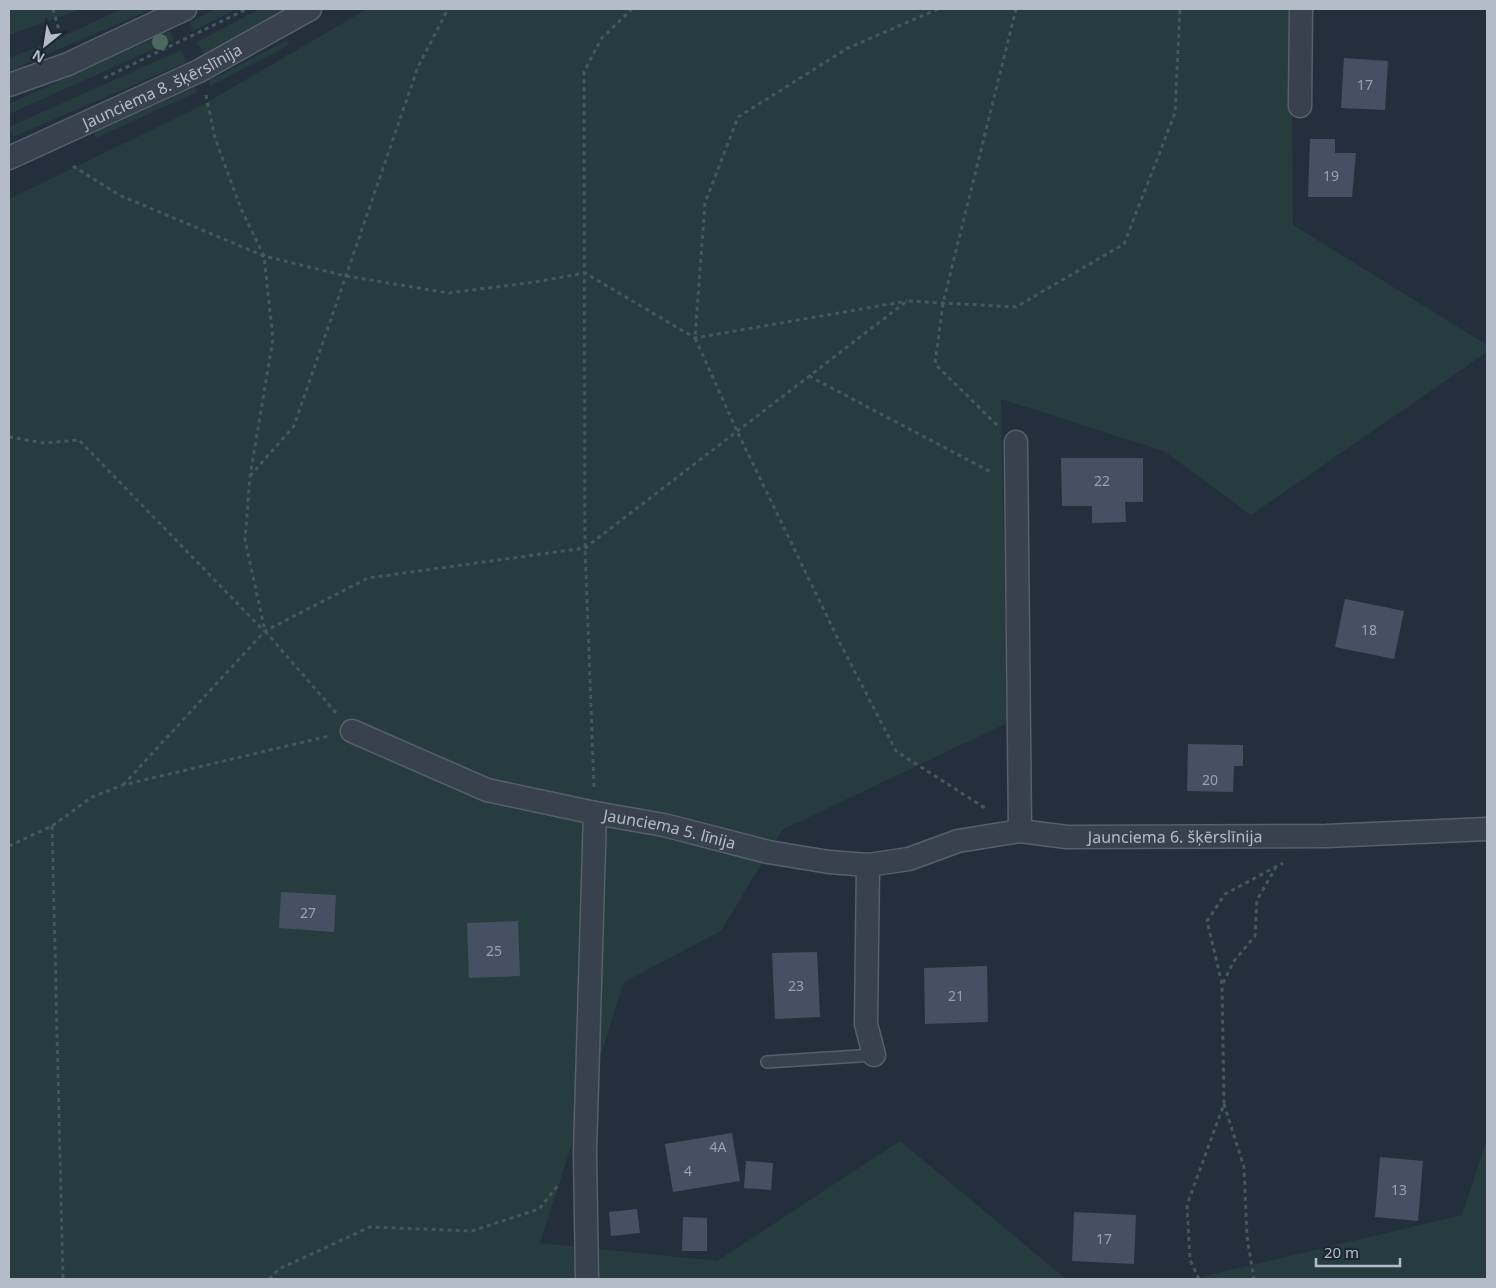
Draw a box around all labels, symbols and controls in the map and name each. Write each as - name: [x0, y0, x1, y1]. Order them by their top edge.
- north arrow: [20, 20, 70, 70]
- street label: Jaunciema 8. šķērslīnija: [77, 38, 246, 135]
- text: N: [29, 46, 48, 68]
- house number: 17: [1357, 75, 1373, 94]
- house number: 19: [1323, 166, 1339, 185]
- house number: 22: [1094, 471, 1110, 490]
- house number: 18: [1361, 620, 1377, 639]
- house number: 20: [1202, 770, 1218, 789]
- street label: Jaunciema 5. līnija: [600, 803, 738, 854]
- street label: Jaunciema 6. šķērslīnija: [1086, 825, 1263, 848]
- house number: 27: [300, 903, 316, 922]
- house number: 25: [486, 941, 502, 960]
- house number: 23: [788, 976, 804, 995]
- house number: 21: [948, 986, 964, 1005]
- house number: 4A: [710, 1137, 727, 1156]
- house number: 4: [684, 1161, 692, 1180]
- house number: 13: [1391, 1180, 1407, 1199]
- house number: 17: [1096, 1229, 1112, 1248]
- scale bar: [1316, 1236, 1400, 1268]
- text: 20 m: [1324, 1242, 1359, 1262]

